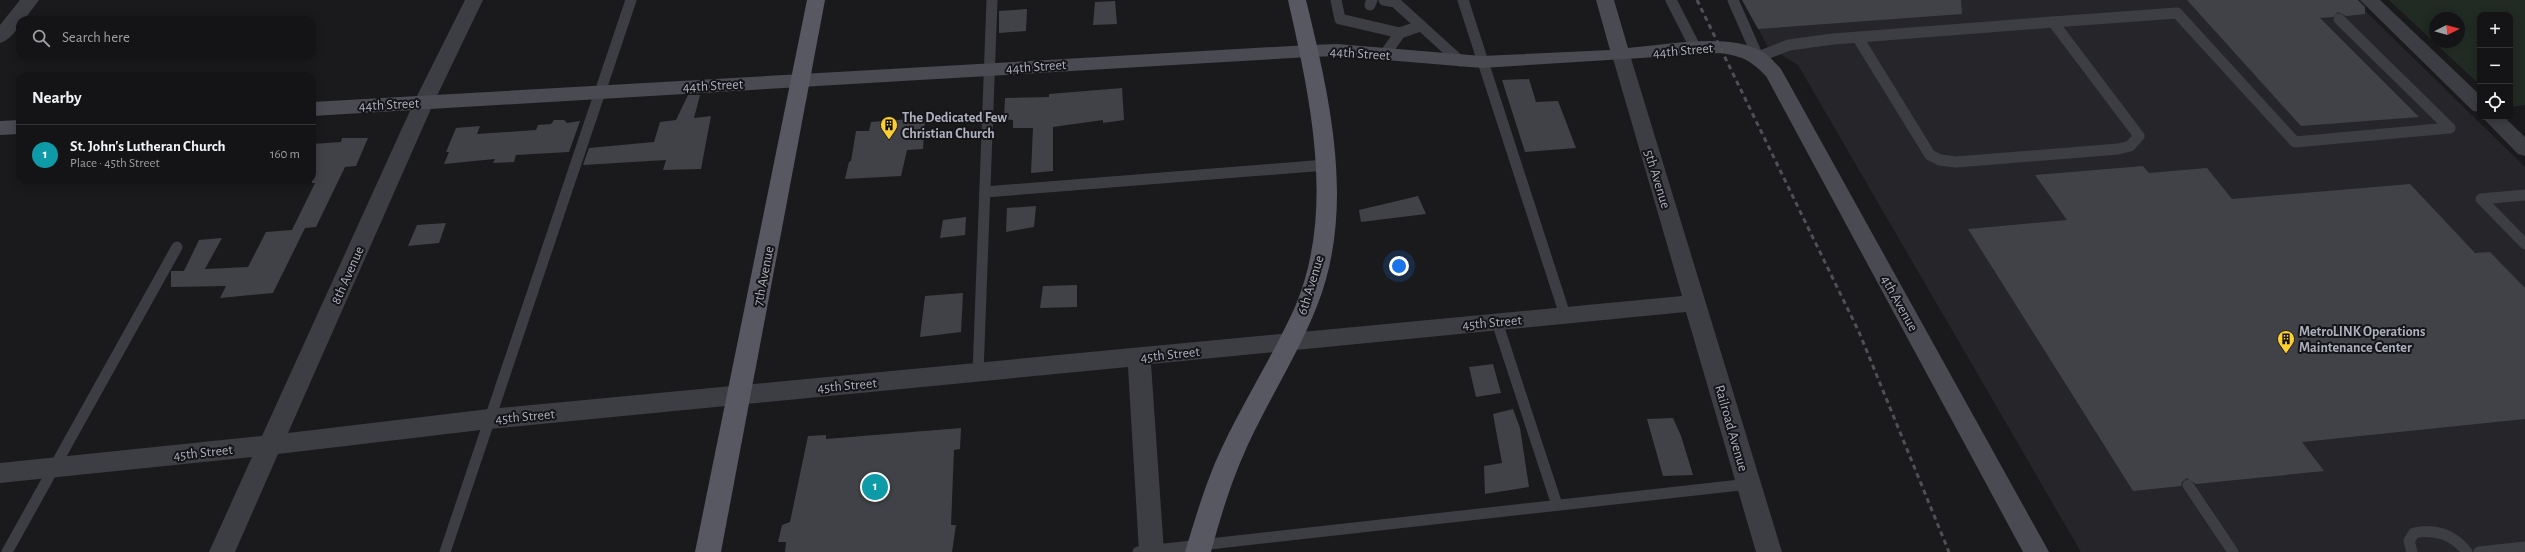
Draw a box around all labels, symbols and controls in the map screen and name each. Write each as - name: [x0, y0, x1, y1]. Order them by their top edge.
- north arrow: [2429, 12, 2465, 48]
- map controls: [2477, 12, 2513, 120]
- button: +: [2477, 12, 2513, 48]
- search box: [16, 16, 316, 60]
- icon: search: [30, 27, 52, 49]
- text: Search here: [62, 30, 130, 45]
- street label: 44th Street: [1652, 41, 1714, 61]
- street label: 44th Street: [1329, 45, 1391, 63]
- button: −: [2477, 48, 2513, 84]
- street label: 44th Street: [1005, 58, 1067, 76]
- street label: 44th Street: [682, 77, 744, 95]
- button: locate: [2477, 84, 2513, 120]
- text: Nearby: [32, 89, 82, 106]
- street label: 44th Street: [358, 96, 420, 114]
- place label: The Dedicated Few Christian Church: [902, 111, 1007, 141]
- building icon: The Dedicated Few Christian Church: [879, 115, 899, 140]
- text: St. John's Lutheran Church: [70, 139, 226, 154]
- text: 1: [43, 148, 47, 161]
- text: 160 m: [270, 148, 300, 161]
- street label: 5th Avenue: [1641, 148, 1673, 210]
- text: Place · 45th Street: [70, 157, 160, 170]
- street label: 8th Avenue: [329, 244, 367, 306]
- street label: 7th Avenue: [751, 245, 777, 307]
- street label: 6th Avenue: [1295, 254, 1327, 317]
- your location: [1389, 256, 1409, 276]
- street label: 4th Avenue: [1878, 273, 1920, 334]
- street label: 45th Street: [1462, 313, 1523, 333]
- place label: MetroLINK Operations Maintenance Center: [2299, 325, 2425, 355]
- building icon: MetroLINK Operations Maintenance Center: [2276, 329, 2296, 354]
- street label: 45th Street: [1140, 345, 1201, 365]
- street label: 45th Street: [817, 376, 878, 396]
- street label: Railroad Avenue: [1712, 384, 1750, 473]
- street label: 45th Street: [495, 407, 556, 427]
- street label: 45th Street: [173, 443, 234, 463]
- pin: 1: [862, 472, 888, 502]

